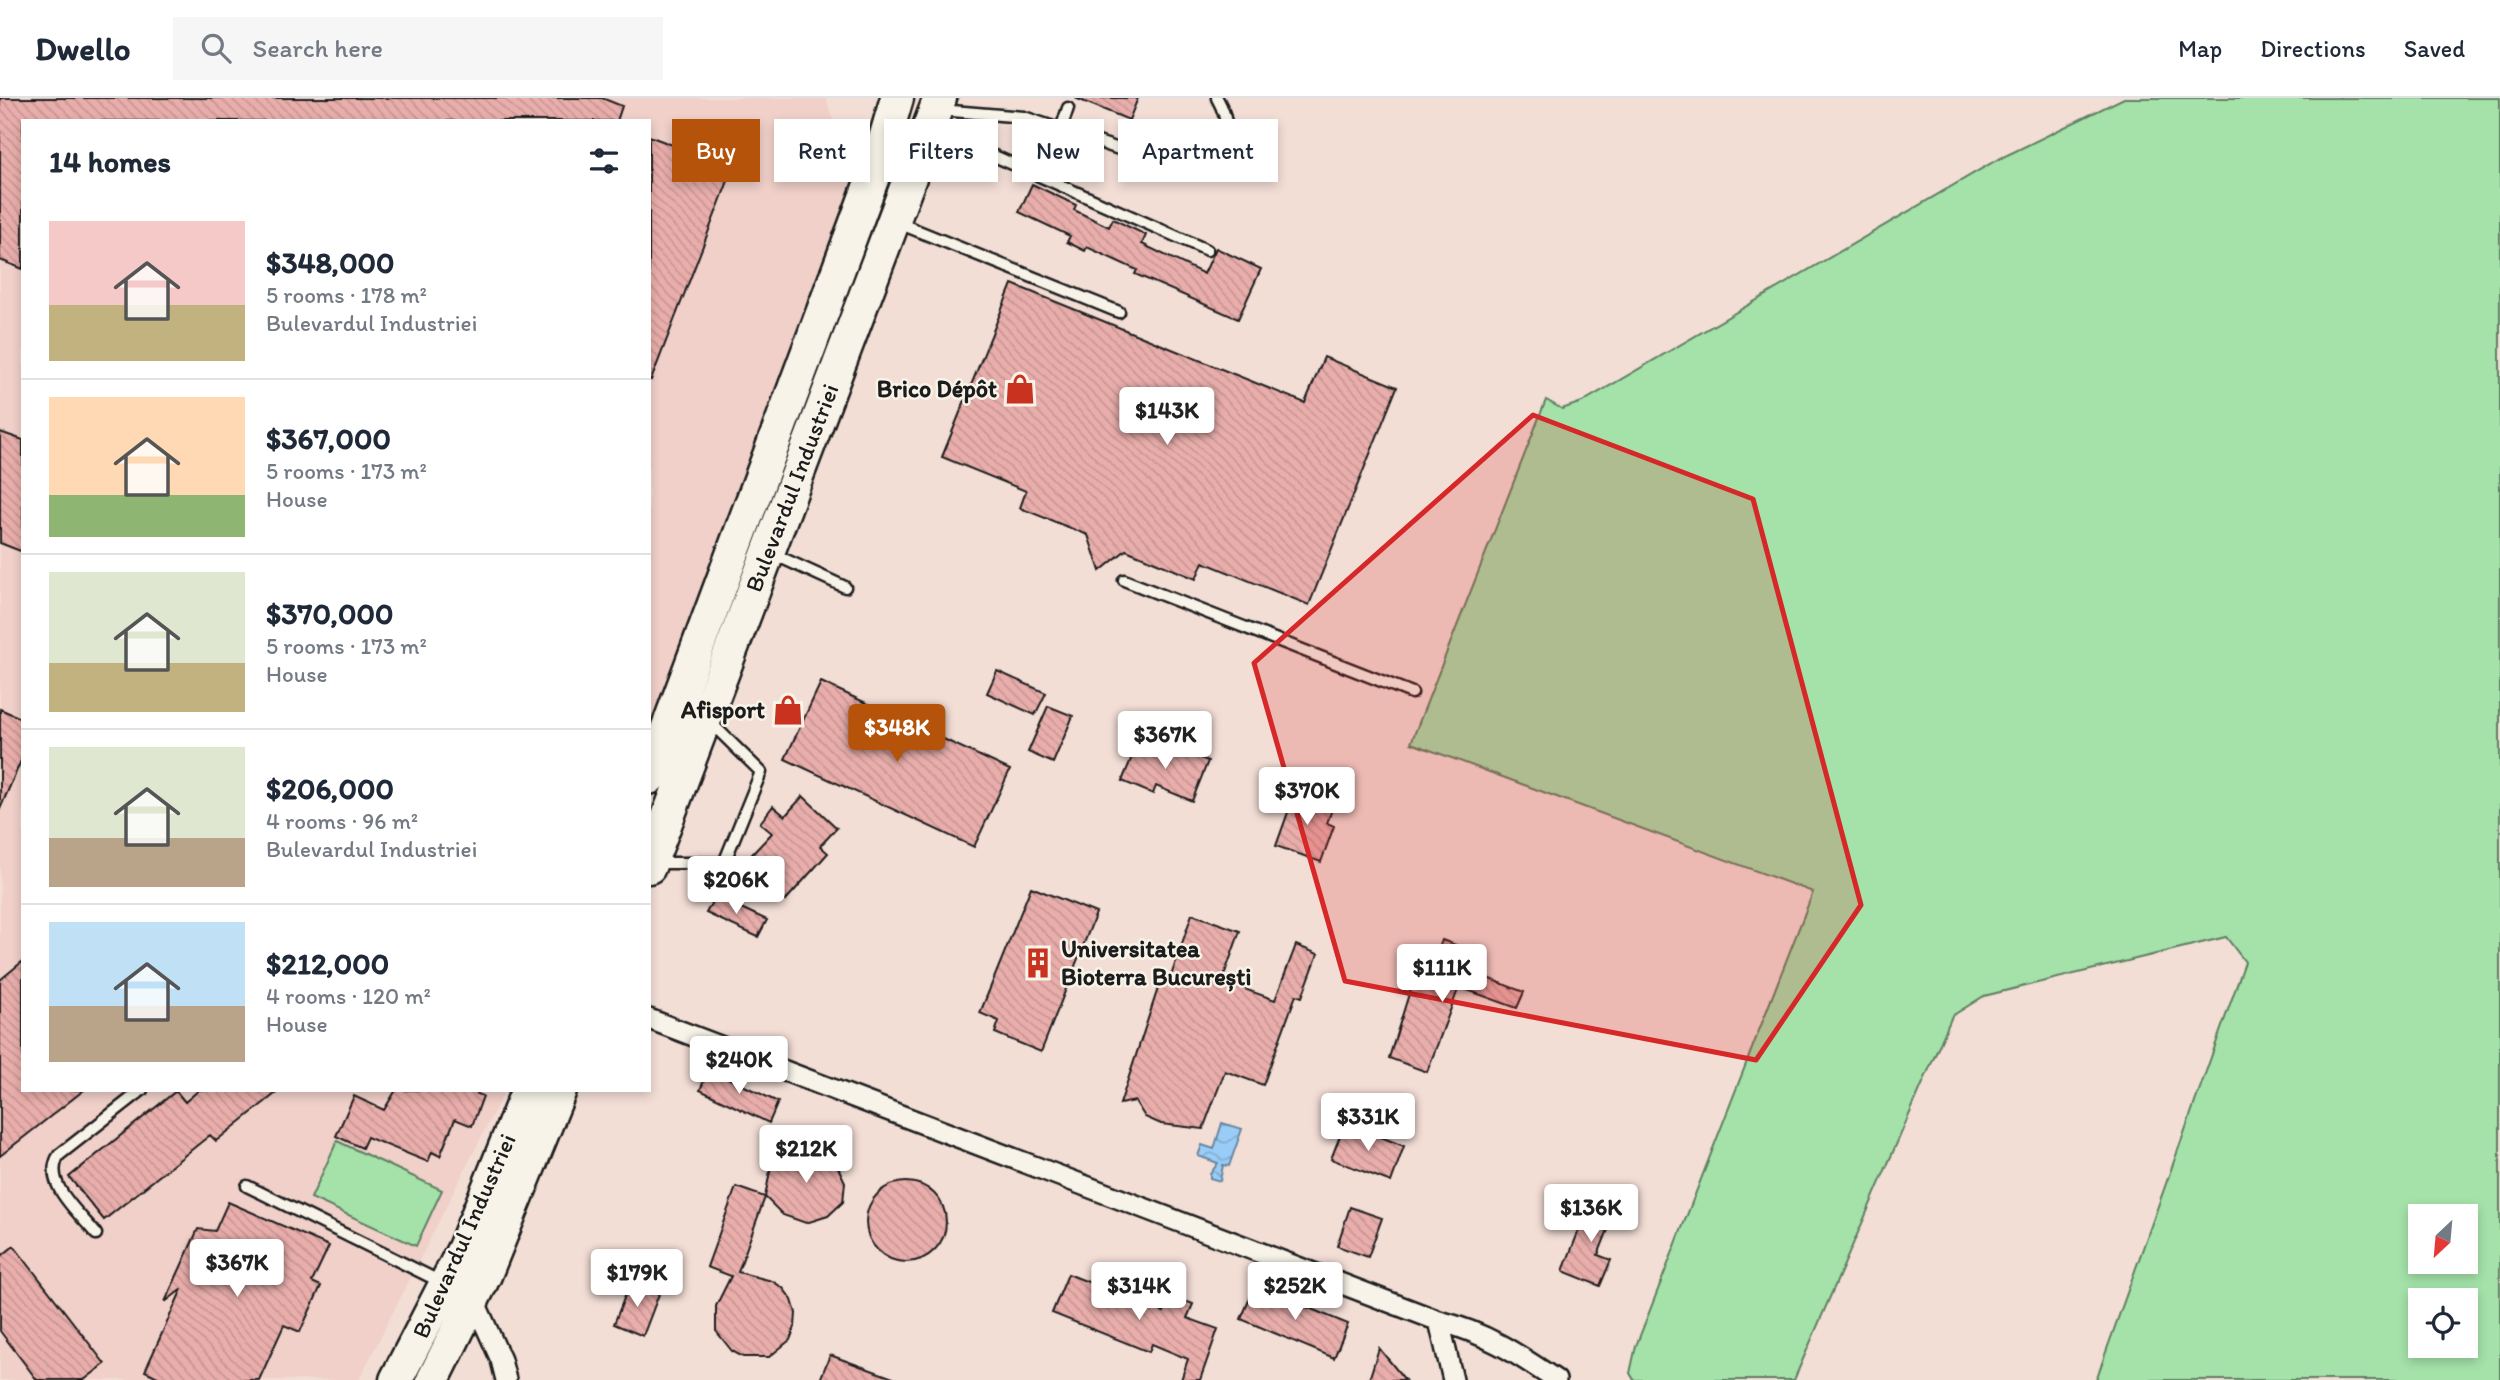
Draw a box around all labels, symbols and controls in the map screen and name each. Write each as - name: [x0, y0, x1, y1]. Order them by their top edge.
- search box: [173, 17, 663, 80]
- text: Dwello: [35, 29, 131, 68]
- icon: search: [197, 29, 235, 67]
- text: Search here: [253, 32, 383, 64]
- text: Map: [2178, 34, 2222, 63]
- text: Directions: [2260, 34, 2366, 63]
- text: Saved: [2404, 34, 2465, 63]
- chip: Buy: [672, 119, 760, 182]
- chip: Rent: [774, 119, 870, 182]
- chip: Filters: [884, 119, 998, 182]
- chip: New: [1012, 119, 1104, 182]
- chip: Apartment: [1118, 119, 1278, 182]
- icon: filters: [585, 142, 623, 180]
- text: 14 homes: [49, 143, 171, 180]
- text: $348,000: [266, 244, 395, 281]
- icon: home: [105, 249, 189, 333]
- text: 5 rooms · 178 m²: [266, 281, 427, 309]
- text: Bulevardul Industriei: [266, 309, 477, 337]
- shop icon: Brico Dépôt: [1003, 372, 1037, 406]
- place label: Brico Dépôt: [877, 374, 997, 404]
- street label: Bulevardul Industriei: [738, 380, 845, 596]
- pin: $143K: [1118, 388, 1216, 447]
- text: $143K: [1135, 396, 1199, 424]
- text: $367,000: [266, 420, 391, 457]
- icon: home: [105, 425, 189, 509]
- text: 5 rooms · 173 m²: [266, 457, 427, 485]
- text: House: [266, 485, 328, 513]
- text: $370,000: [266, 595, 393, 632]
- icon: home: [105, 600, 189, 684]
- text: 5 rooms · 173 m²: [266, 632, 427, 660]
- text: House: [266, 660, 328, 688]
- shop icon: Afisport: [771, 693, 805, 727]
- place label: Afisport: [680, 695, 765, 725]
- pin: $348K: [848, 704, 946, 764]
- pin: $367K: [1116, 712, 1214, 771]
- text: $348K: [864, 713, 930, 741]
- text: $367K: [1134, 720, 1196, 748]
- pin: $370K: [1258, 768, 1356, 827]
- text: $206,000: [266, 770, 394, 807]
- icon: home: [105, 775, 189, 859]
- text: $370K: [1275, 776, 1339, 804]
- text: 4 rooms · 96 m²: [266, 807, 418, 835]
- text: Bulevardul Industriei: [266, 835, 477, 863]
- pin: $206K: [687, 856, 785, 916]
- text: $206K: [704, 865, 768, 893]
- place label: Universitatea Bioterra București: [1061, 934, 1251, 992]
- pin: $111K: [1393, 944, 1491, 1004]
- text: $212,000: [266, 945, 389, 982]
- building icon: Universitatea Bioterra București: [1021, 946, 1055, 980]
- icon: home: [105, 950, 189, 1034]
- text: $111K: [1413, 953, 1471, 981]
- text: 4 rooms · 120 m²: [266, 982, 431, 1010]
- text: House: [266, 1010, 328, 1038]
- pin: $240K: [690, 1037, 788, 1096]
- text: $240K: [706, 1045, 772, 1073]
- pin: $331K: [1319, 1094, 1417, 1153]
- text: $331K: [1337, 1102, 1399, 1130]
- pin: $212K: [757, 1126, 855, 1185]
- street label: Bulevardul Industriei: [405, 1129, 522, 1342]
- text: $212K: [775, 1134, 837, 1162]
- pin: $136K: [1542, 1184, 1640, 1244]
- text: $136K: [1560, 1193, 1622, 1221]
- north arrow: [2408, 1204, 2478, 1274]
- map controls: [2408, 1204, 2478, 1358]
- pin: $367K: [188, 1240, 286, 1299]
- text: $367K: [206, 1248, 268, 1276]
- pin: $179K: [588, 1250, 686, 1309]
- text: $179K: [607, 1258, 667, 1286]
- pin: $314K: [1090, 1262, 1188, 1322]
- pin: $252K: [1246, 1262, 1344, 1322]
- text: $314K: [1107, 1271, 1171, 1299]
- text: $252K: [1264, 1271, 1326, 1299]
- button: locate: [2408, 1288, 2478, 1358]

